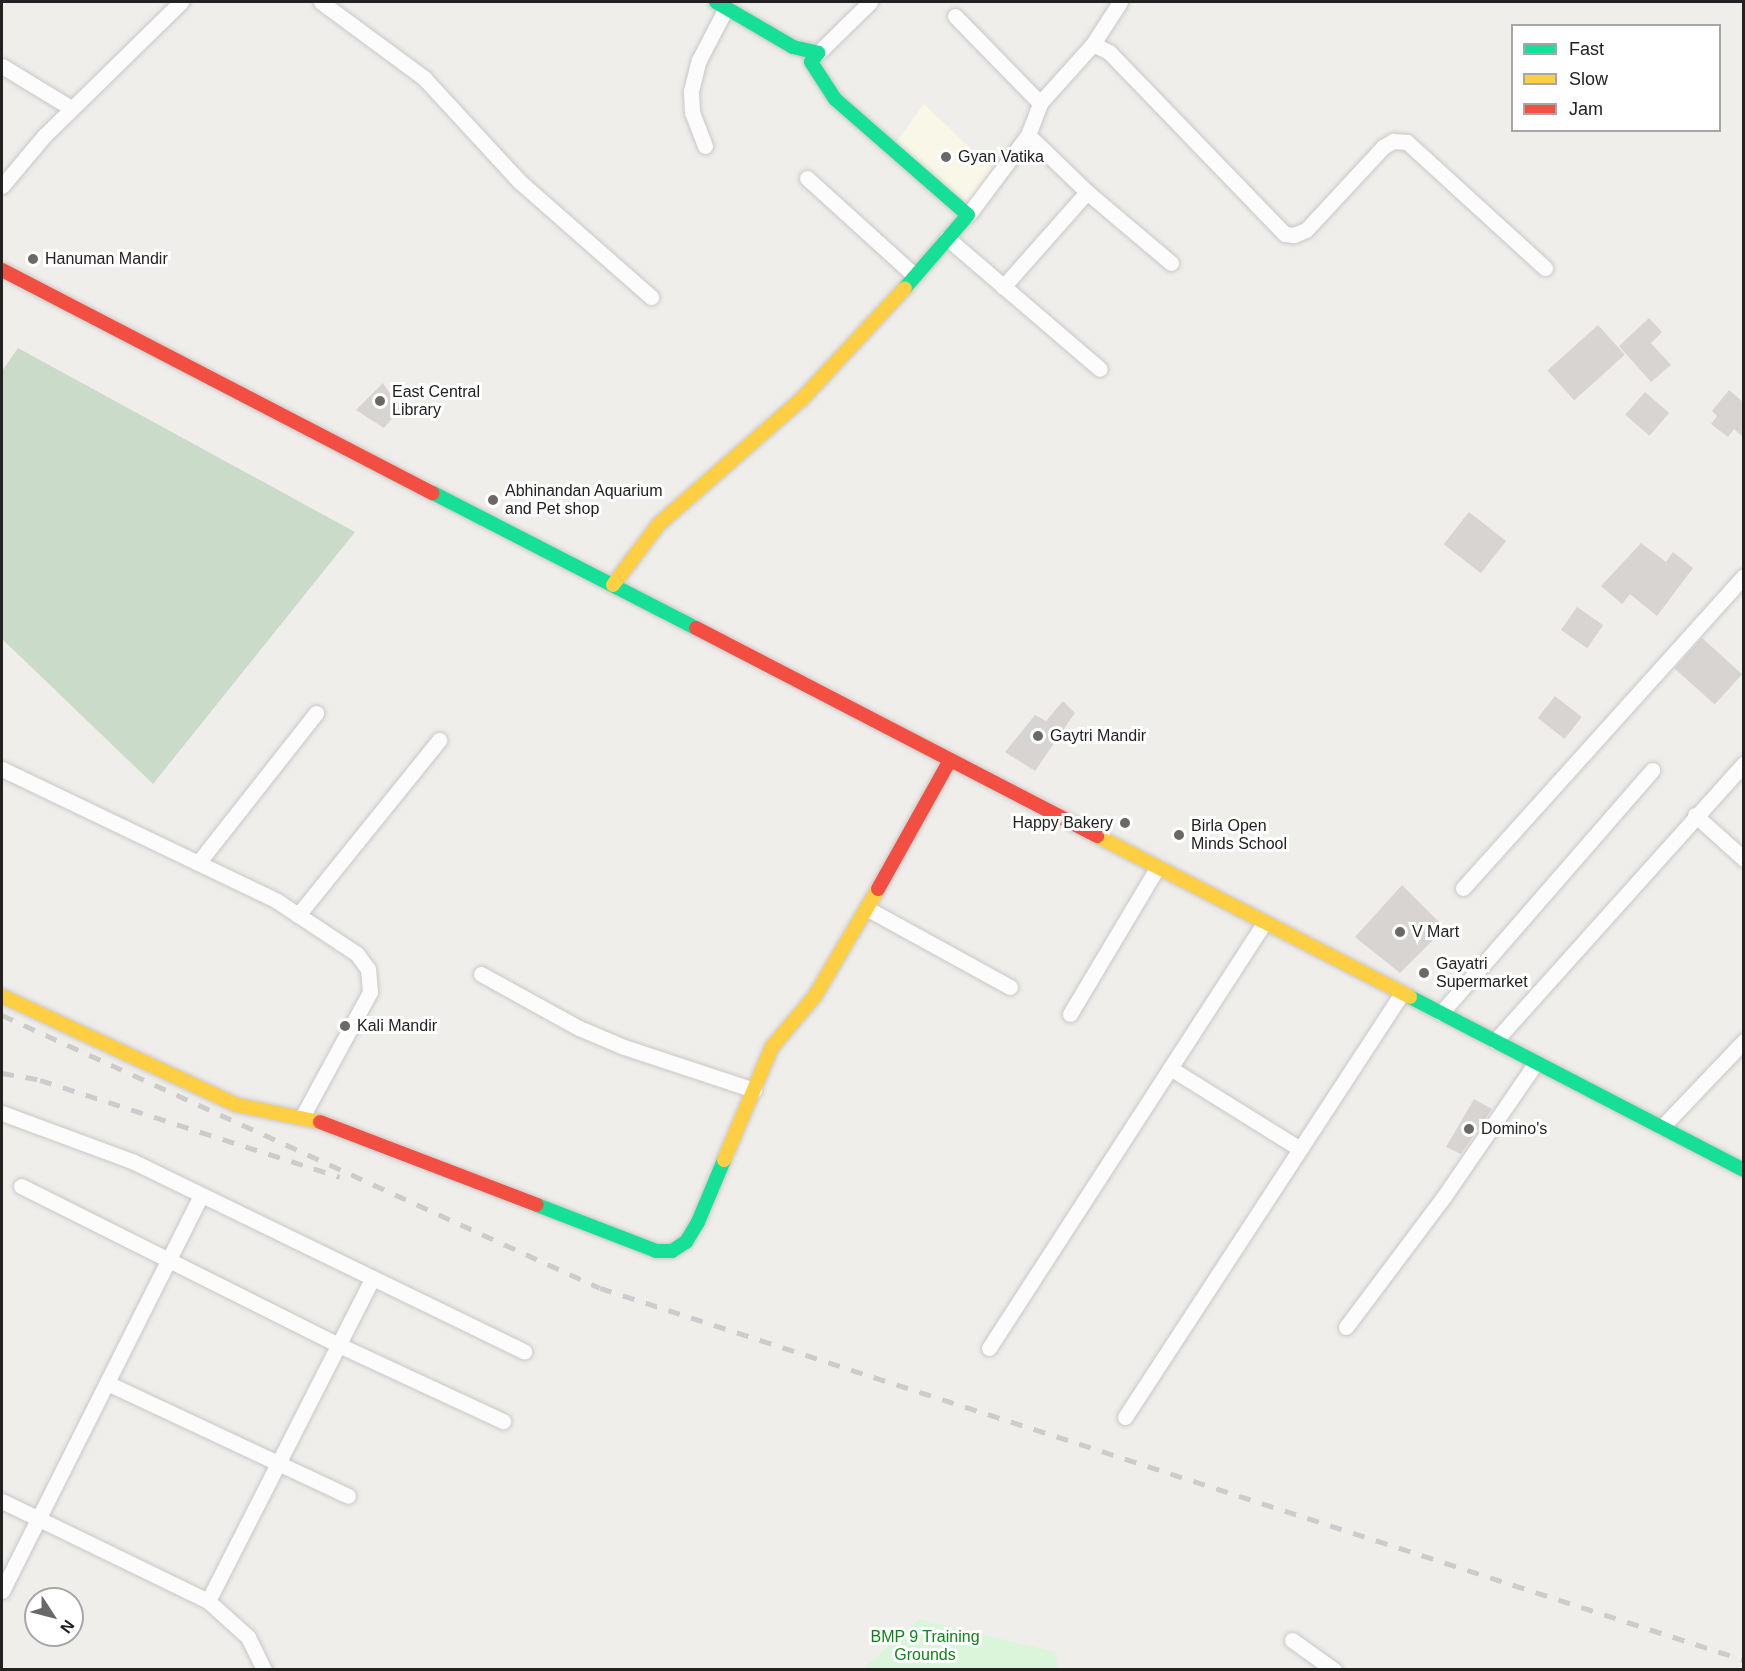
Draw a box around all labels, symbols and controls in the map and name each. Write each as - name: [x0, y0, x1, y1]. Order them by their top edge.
- legend: [1511, 24, 1721, 132]
- text: Fast: [1569, 39, 1604, 59]
- text: Slow: [1569, 69, 1608, 89]
- text: Jam: [1569, 99, 1603, 119]
- place label: Gyan Vatika: [958, 147, 1044, 167]
- marker: Gyan Vatika: [939, 150, 953, 164]
- place label: Hanuman Mandir: [45, 249, 168, 269]
- marker: Hanuman Mandir: [26, 252, 40, 266]
- place label: East Central Library: [392, 382, 480, 420]
- marker: East Central Library: [373, 394, 387, 408]
- place label: Abhinandan Aquarium and Pet shop: [505, 481, 663, 519]
- marker: Abhinandan Aquarium and Pet shop: [486, 493, 500, 507]
- place label: Gaytri Mandir: [1050, 726, 1146, 746]
- marker: Gaytri Mandir: [1031, 729, 1045, 743]
- place label: Happy Bakery: [1013, 813, 1113, 833]
- marker: Happy Bakery: [1118, 816, 1132, 830]
- place label: Birla Open Minds School: [1191, 816, 1287, 854]
- marker: Birla Open Minds School: [1172, 828, 1186, 842]
- place label: V Mart: [1412, 922, 1459, 942]
- marker: V Mart: [1393, 925, 1407, 939]
- place label: Gayatri Supermarket: [1436, 954, 1528, 992]
- marker: Gayatri Supermarket: [1417, 966, 1431, 980]
- place label: Kali Mandir: [357, 1016, 437, 1036]
- marker: Kali Mandir: [338, 1019, 352, 1033]
- place label: Domino's: [1481, 1119, 1547, 1139]
- marker: Domino's: [1462, 1122, 1476, 1136]
- north arrow: [24, 1587, 84, 1647]
- text: N: [57, 1617, 78, 1636]
- park label: BMP 9 Training Grounds: [870, 1627, 980, 1665]

